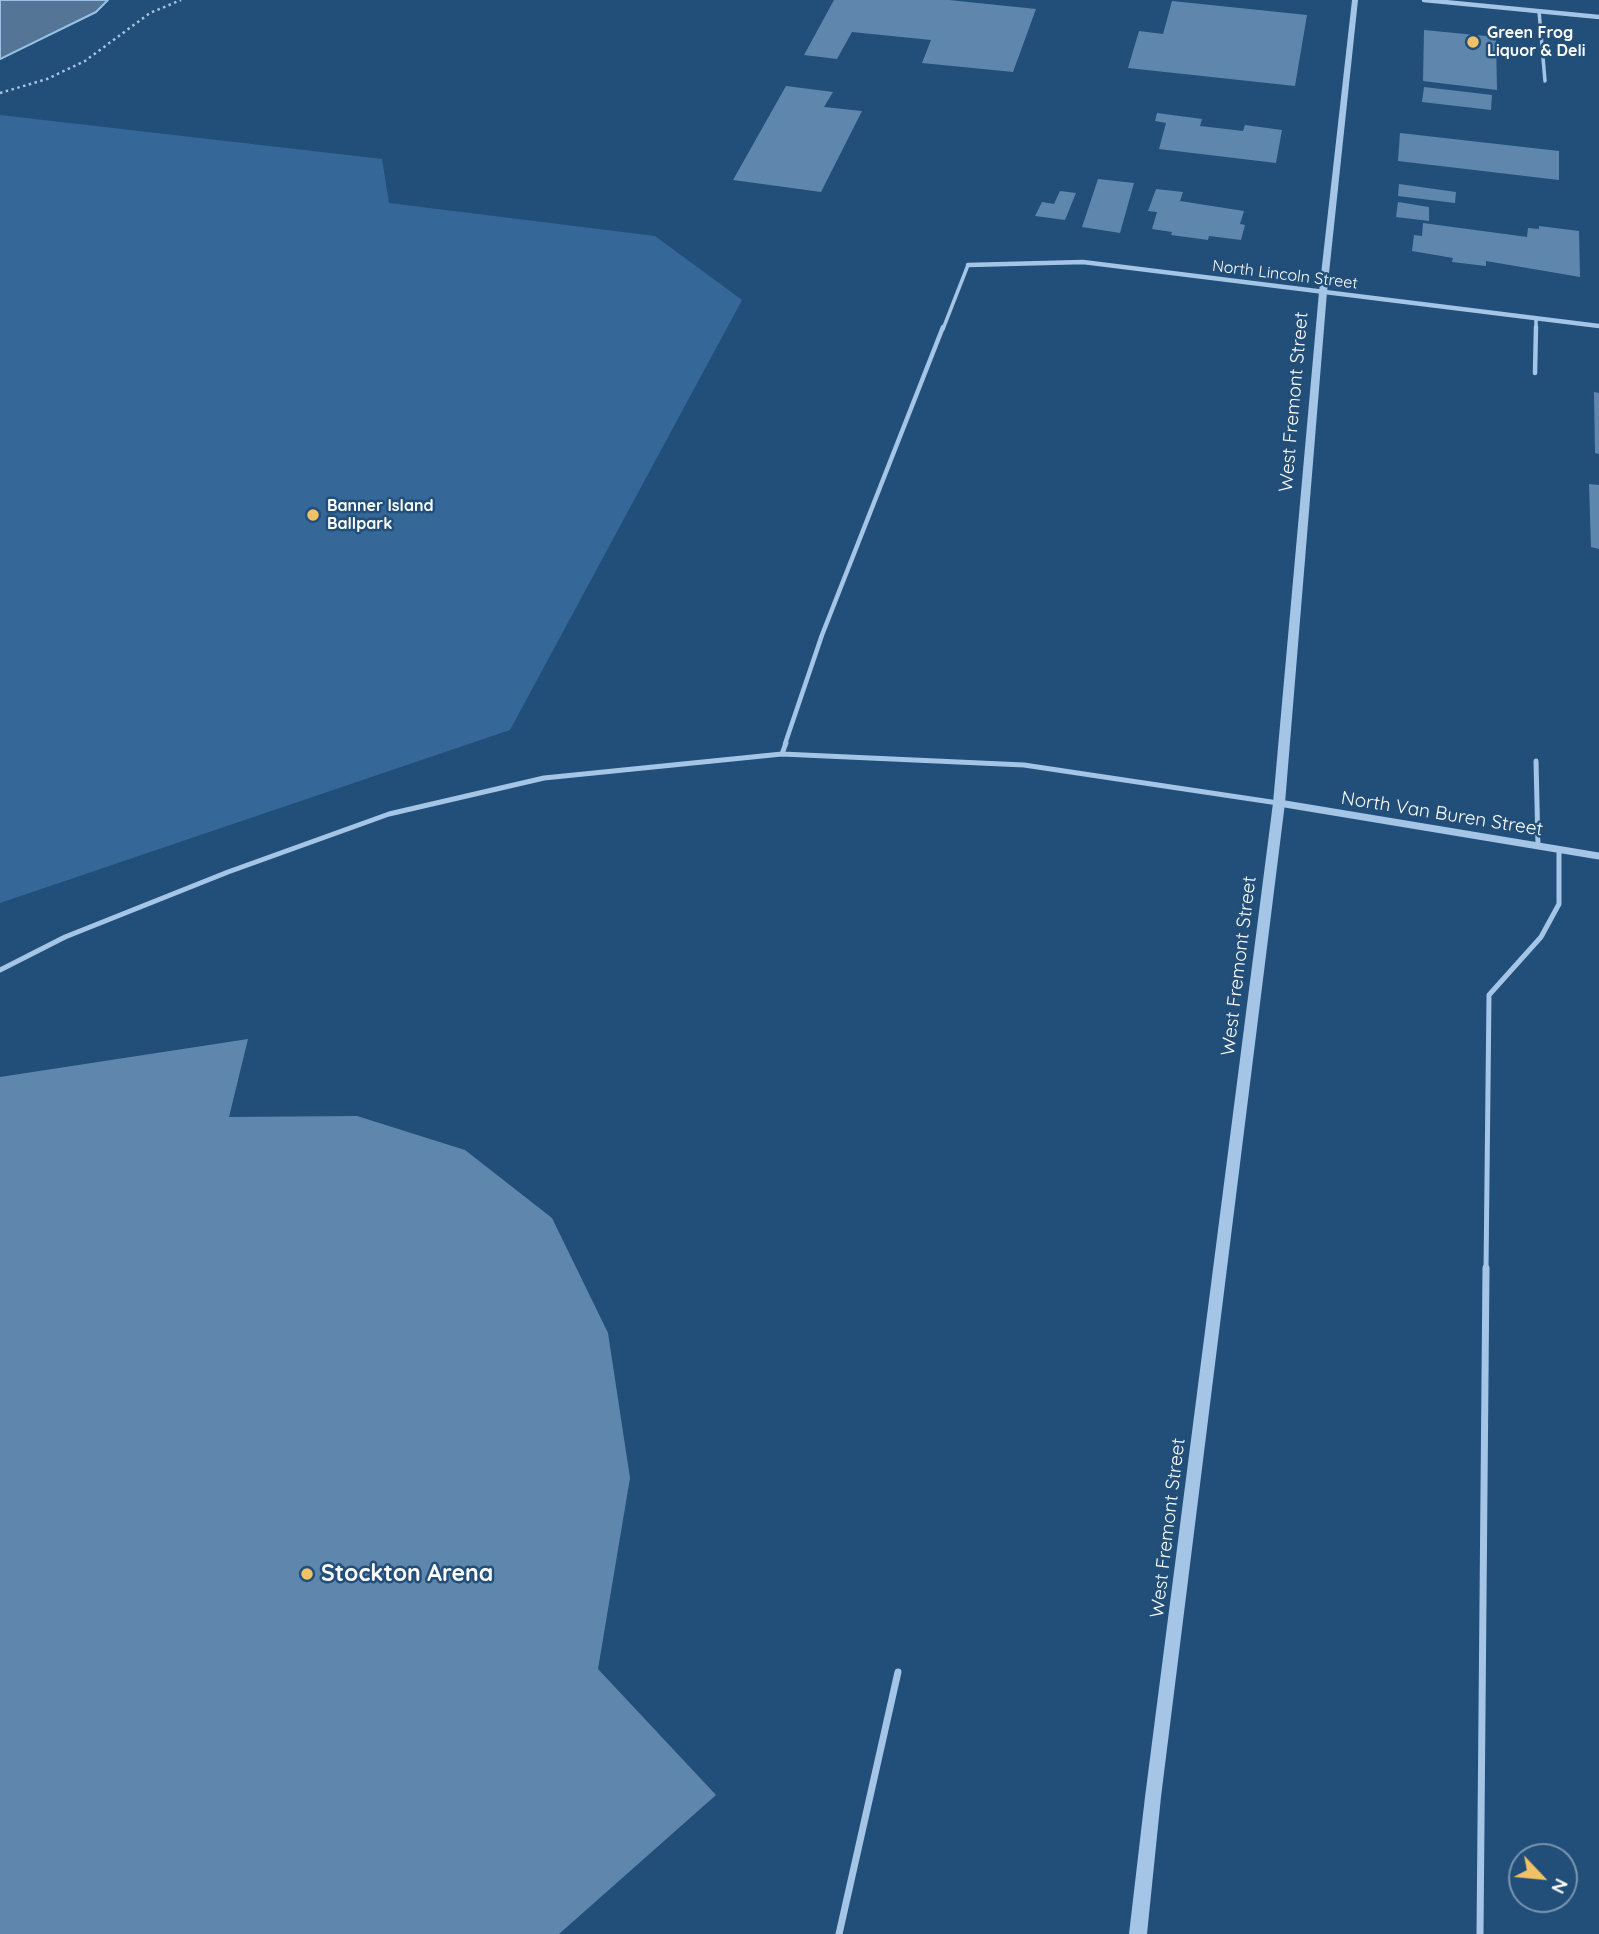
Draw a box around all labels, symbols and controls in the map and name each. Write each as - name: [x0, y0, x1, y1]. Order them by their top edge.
- place label: Green Frog Liquor & Deli: [1487, 23, 1586, 61]
- marker: Green Frog Liquor & Deli: [1465, 34, 1481, 50]
- street label: North Lincoln Street: [1211, 257, 1359, 293]
- street label: West Fremont Street: [1275, 311, 1313, 493]
- place label: Banner Island Ballpark: [327, 496, 434, 534]
- marker: Banner Island Ballpark: [305, 507, 321, 523]
- street label: North Van Buren Street: [1339, 787, 1545, 841]
- street label: West Fremont Street: [1217, 875, 1261, 1057]
- street label: West Fremont Street: [1146, 1437, 1190, 1619]
- place label: Stockton Arena: [321, 1560, 493, 1588]
- marker: Stockton Arena: [299, 1566, 315, 1582]
- north arrow: [1508, 1843, 1578, 1913]
- text: N: [1546, 1875, 1574, 1898]

